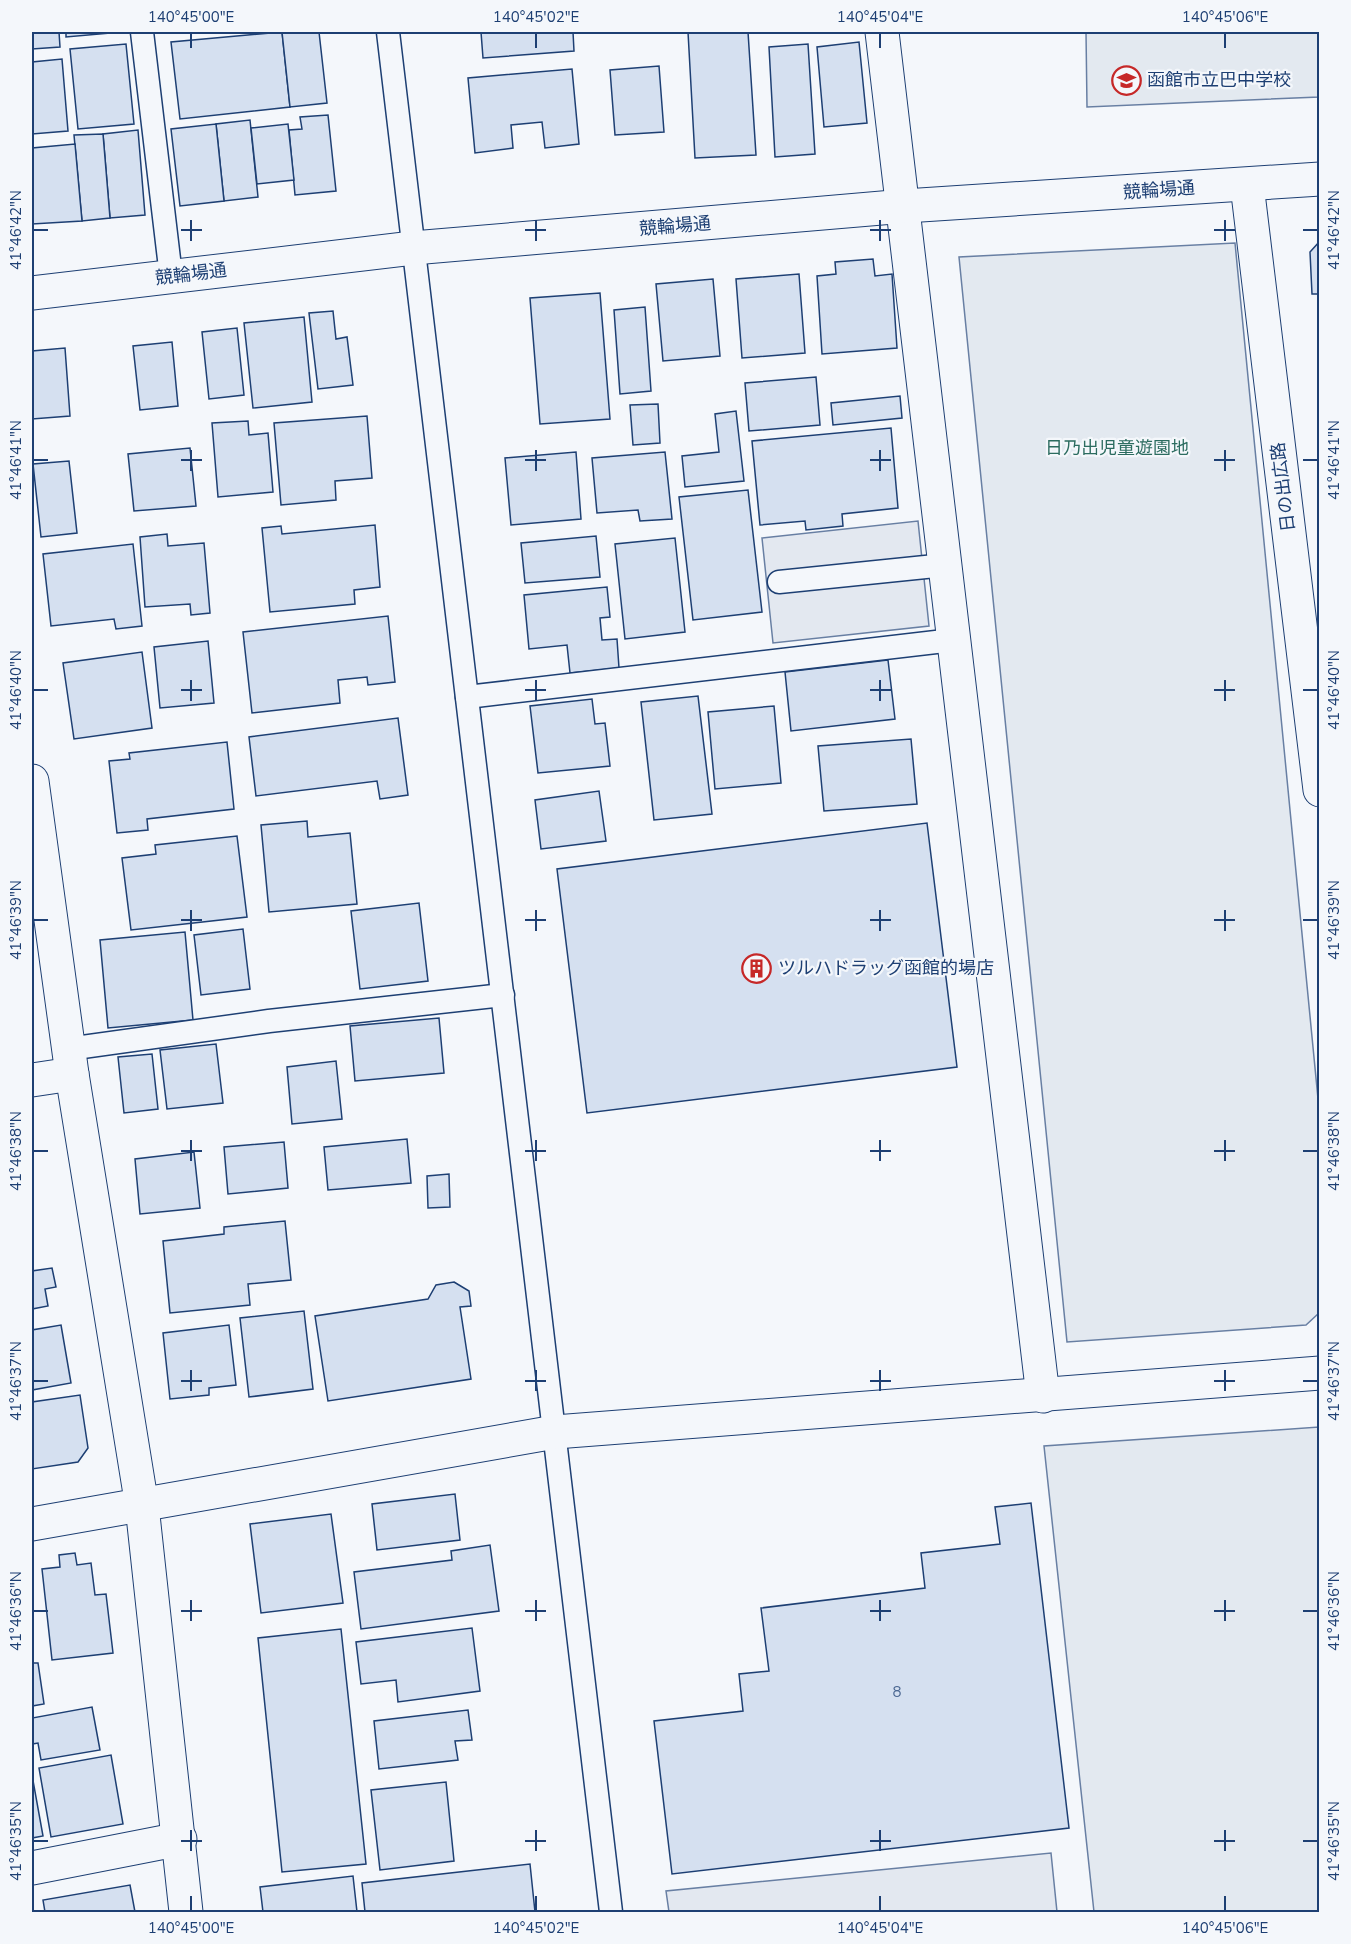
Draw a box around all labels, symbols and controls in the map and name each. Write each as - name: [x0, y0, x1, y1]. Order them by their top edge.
- text: 140°45'00"E: [148, 7, 234, 27]
- text: 140°45'02"E: [493, 7, 579, 27]
- text: 140°45'04"E: [837, 7, 923, 27]
- text: 140°45'06"E: [1182, 7, 1268, 27]
- school or university icon: 函館市立巴中学校: [1110, 64, 1142, 96]
- place label: 函館市立巴中学校: [1147, 68, 1291, 92]
- street label: 競輪場通: [1122, 176, 1196, 204]
- text: 41°46'42"N: [6, 190, 26, 270]
- text: 41°46'42"N: [1324, 190, 1344, 270]
- street label: 競輪場通: [638, 211, 712, 241]
- street label: 競輪場通: [154, 258, 228, 290]
- text: 41°46'41"N: [6, 420, 26, 500]
- text: 41°46'41"N: [1324, 420, 1344, 500]
- park label: 日乃出児童遊園地: [1045, 436, 1189, 460]
- street label: 日の出広路: [1266, 441, 1300, 533]
- text: 41°46'40"N: [6, 650, 26, 730]
- text: 41°46'40"N: [1324, 650, 1344, 730]
- text: 41°46'39"N: [6, 880, 26, 960]
- text: 41°46'39"N: [1324, 880, 1344, 960]
- building icon: ツルハドラッグ函館的場店: [741, 952, 773, 984]
- place label: ツルハドラッグ函館的場店: [778, 956, 994, 980]
- text: 41°46'38"N: [6, 1111, 26, 1191]
- text: 41°46'38"N: [1324, 1111, 1344, 1191]
- text: 41°46'37"N: [6, 1341, 26, 1421]
- text: 41°46'37"N: [1324, 1341, 1344, 1421]
- text: 41°46'36"N: [6, 1571, 26, 1651]
- text: 41°46'36"N: [1324, 1571, 1344, 1651]
- house number: 8: [892, 1682, 902, 1702]
- text: 41°46'35"N: [6, 1801, 26, 1881]
- text: 41°46'35"N: [1324, 1801, 1344, 1881]
- text: 140°45'00"E: [148, 1918, 234, 1938]
- text: 140°45'02"E: [493, 1918, 579, 1938]
- text: 140°45'04"E: [837, 1918, 923, 1938]
- text: 140°45'06"E: [1182, 1918, 1268, 1938]

